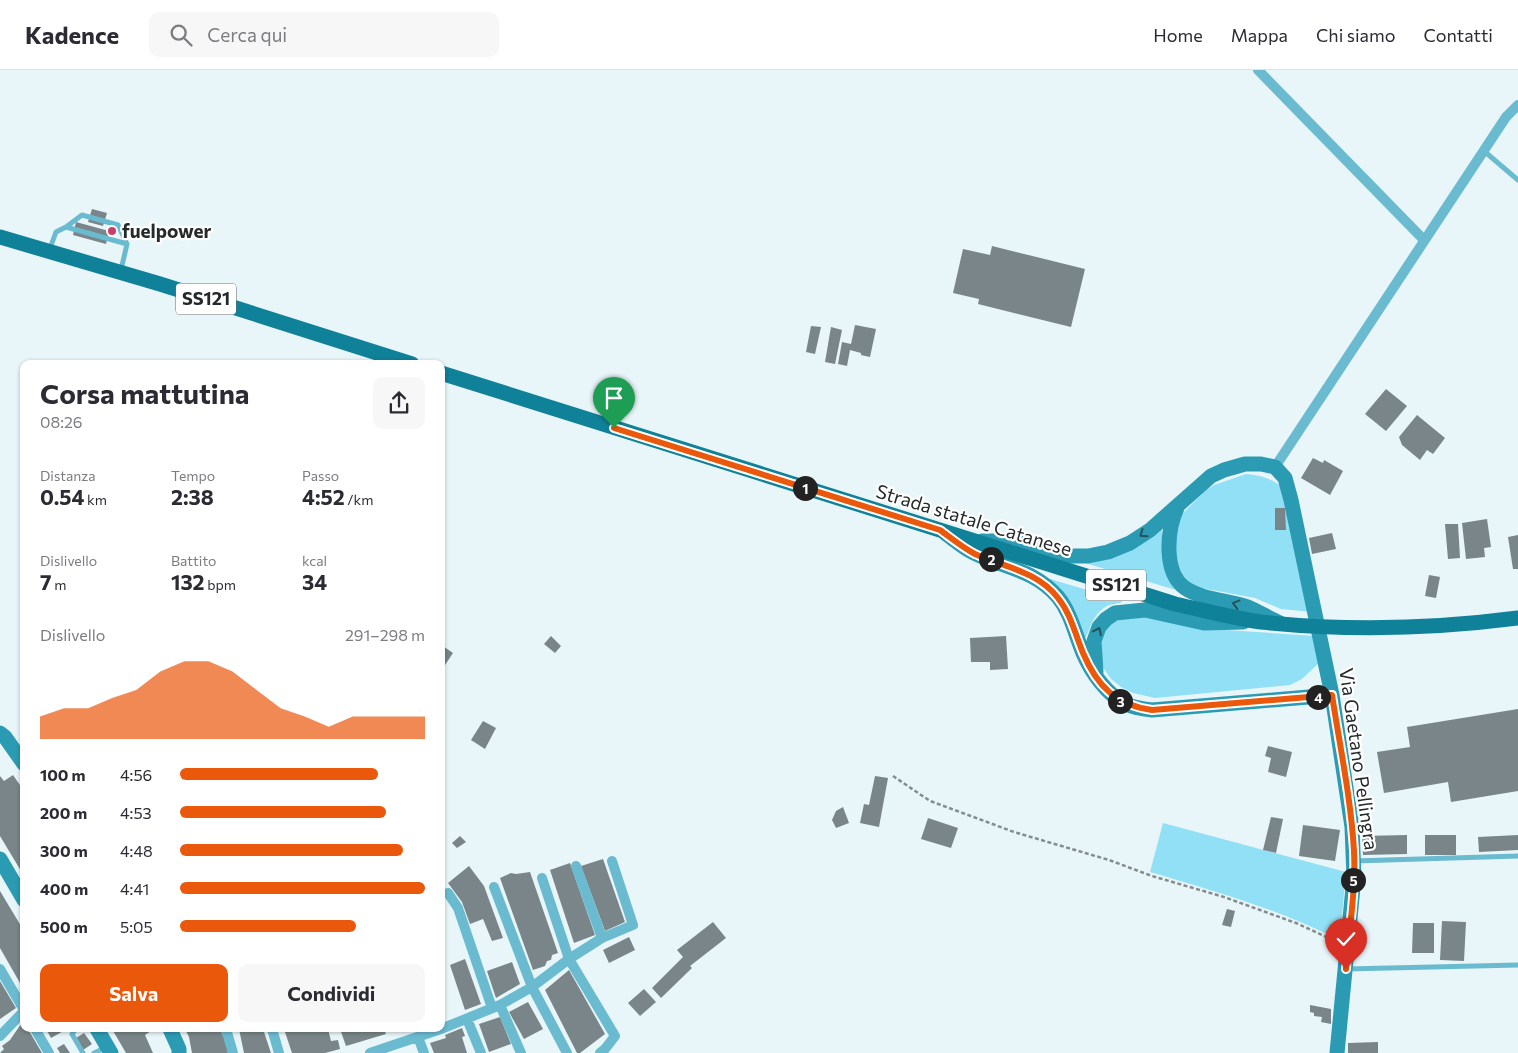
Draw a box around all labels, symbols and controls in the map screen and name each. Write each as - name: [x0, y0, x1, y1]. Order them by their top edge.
- search box: [149, 12, 499, 57]
- text: Kadence: [25, 20, 119, 49]
- icon: search: [167, 21, 195, 49]
- text: Cerca qui: [207, 23, 287, 46]
- text: Home: [1153, 24, 1203, 46]
- text: Mappa: [1231, 24, 1288, 46]
- text: Chi siamo: [1316, 24, 1395, 46]
- text: Contatti: [1423, 24, 1493, 46]
- place label: fuelpower: [122, 219, 211, 242]
- marker: fuelpower: [106, 225, 118, 237]
- road number: SS121: [176, 283, 236, 314]
- text: Corsa mattutina: [40, 376, 250, 410]
- button: share: [373, 377, 425, 429]
- pin: [593, 377, 635, 428]
- icon: arrive: [600, 384, 628, 412]
- text: 08:26: [40, 412, 82, 431]
- text: Distanza: [40, 467, 96, 484]
- text: Tempo: [171, 467, 215, 484]
- text: Passo: [302, 467, 339, 484]
- pin: 1: [792, 476, 818, 500]
- street label: Strada statale Catanese: [874, 479, 1075, 560]
- text: 1: [802, 480, 809, 497]
- text: 0.54: [40, 484, 84, 509]
- text: 2:38: [171, 484, 214, 509]
- text: 4:52: [302, 484, 345, 509]
- text: km: [84, 491, 107, 508]
- text: /km: [345, 491, 373, 508]
- one-way arrow: [1139, 528, 1149, 537]
- pin: 2: [978, 546, 1004, 572]
- text: 2: [988, 551, 995, 568]
- text: Dislivello: [40, 552, 97, 569]
- text: Battito: [171, 552, 216, 569]
- text: kcal: [302, 552, 327, 569]
- text: 7: [40, 569, 52, 594]
- text: 132: [171, 569, 205, 594]
- text: 34: [302, 569, 327, 594]
- road number: SS121: [1086, 570, 1146, 600]
- text: m: [52, 576, 66, 593]
- text: bpm: [205, 576, 236, 593]
- one-way arrow: [1232, 599, 1241, 610]
- text: Dislivello: [40, 625, 105, 644]
- text: 291–298 m: [345, 625, 425, 644]
- one-way arrow: [1092, 627, 1102, 636]
- street label: Via Gaetano Pellingra: [1335, 666, 1384, 851]
- pin: 4: [1306, 684, 1330, 710]
- pin: 3: [1108, 688, 1132, 714]
- text: 4: [1314, 689, 1323, 706]
- text: 3: [1116, 693, 1125, 710]
- text: 100 m: [40, 765, 86, 784]
- text: 4:56: [120, 765, 152, 784]
- text: 200 m: [40, 803, 87, 822]
- text: 4:53: [120, 803, 152, 822]
- text: 300 m: [40, 841, 88, 860]
- text: 4:48: [120, 841, 153, 860]
- pin: 5: [1340, 868, 1366, 892]
- text: 5: [1349, 872, 1358, 889]
- text: 400 m: [40, 879, 88, 898]
- text: 4:41: [120, 879, 149, 898]
- text: 500 m: [40, 917, 88, 936]
- text: 5:05: [120, 917, 153, 936]
- pin: [1325, 918, 1367, 969]
- icon: check: [1332, 925, 1360, 953]
- button: Salva: [40, 964, 228, 1022]
- button: Condividi: [238, 964, 425, 1022]

